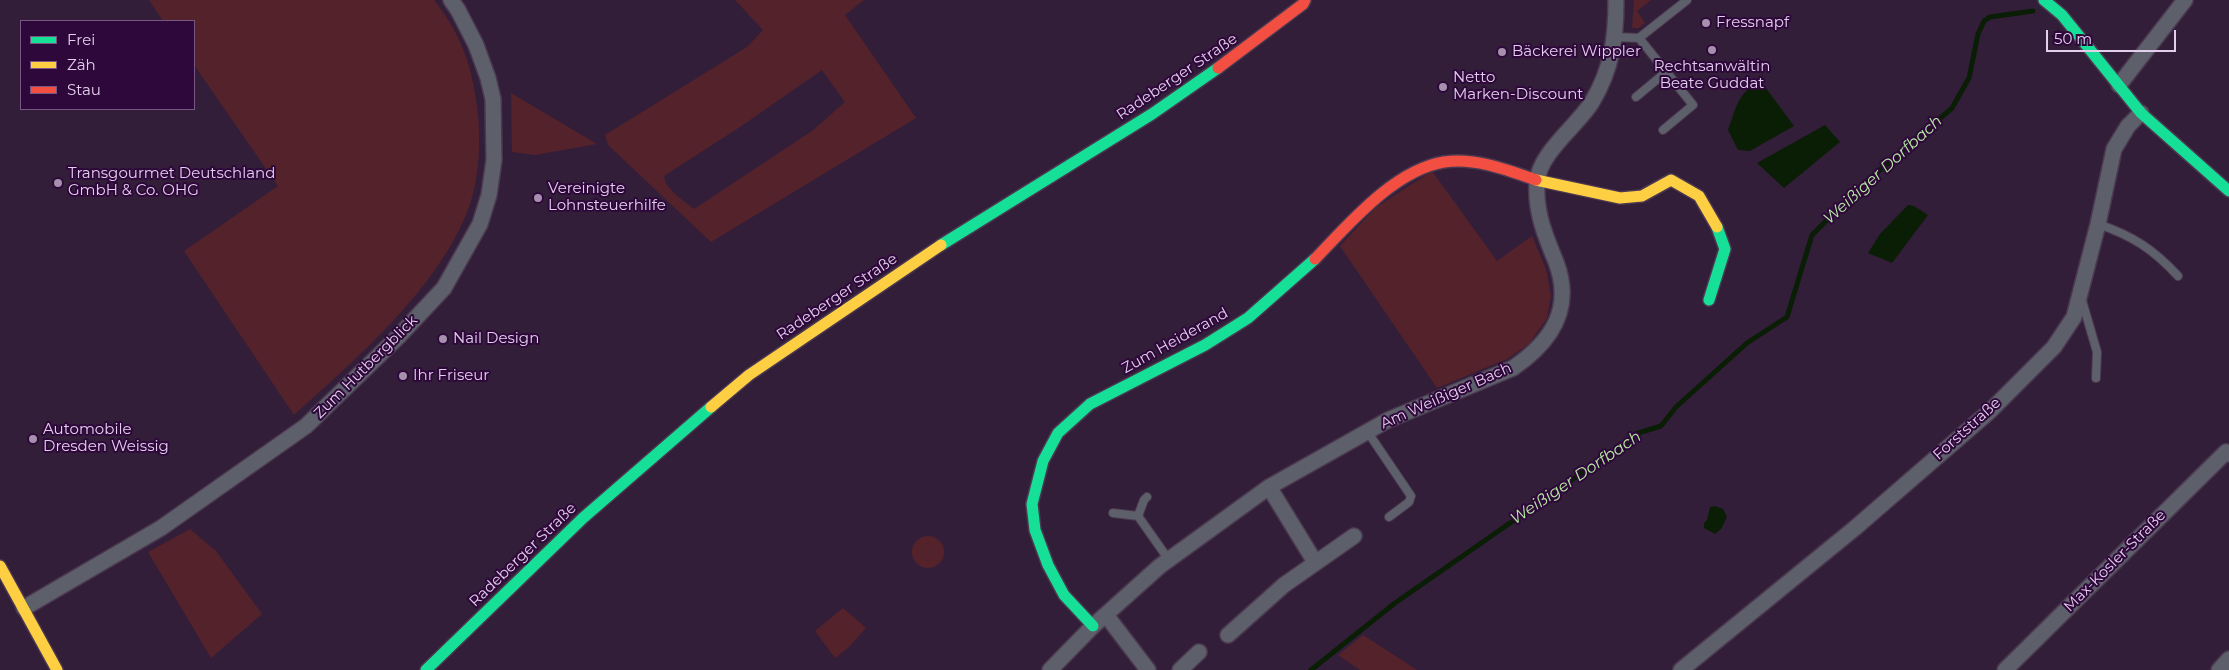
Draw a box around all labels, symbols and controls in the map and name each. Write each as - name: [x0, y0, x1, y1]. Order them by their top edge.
- place label: Fressnapf: [1716, 14, 1789, 32]
- marker: Fressnapf: [1700, 17, 1712, 29]
- legend: [20, 20, 195, 110]
- scale bar: [2049, 20, 2179, 52]
- text: 50 m: [2054, 29, 2092, 48]
- text: Frei: [67, 30, 95, 49]
- street label: Radeberger Straße: [1113, 30, 1241, 124]
- place label: Bäckerei Wippler: [1512, 43, 1641, 61]
- marker: Rechtsanwältin Beate Guddat: [1706, 44, 1718, 56]
- marker: Bäckerei Wippler: [1496, 46, 1508, 58]
- text: Zäh: [67, 55, 96, 74]
- place label: Rechtsanwältin Beate Guddat: [1654, 58, 1770, 93]
- place label: Netto Marken-Discount: [1453, 69, 1583, 104]
- text: Stau: [67, 80, 101, 99]
- marker: Netto Marken-Discount: [1437, 81, 1449, 93]
- water label: Weißiger Dorfbach: [1820, 112, 1946, 228]
- place label: Transgourmet Deutschland GmbH & Co. OHG: [68, 165, 275, 200]
- marker: Transgourmet Deutschland GmbH & Co. OHG: [52, 177, 64, 189]
- place label: Vereinigte Lohnsteuerhilfe: [548, 180, 666, 215]
- marker: Vereinigte Lohnsteuerhilfe: [532, 192, 544, 204]
- street label: Radeberger Straße: [773, 250, 901, 344]
- street label: Zum Heiderand: [1119, 304, 1231, 378]
- street label: Zum Hutbergblick: [311, 312, 421, 422]
- place label: Nail Design: [453, 330, 539, 348]
- marker: Nail Design: [437, 333, 449, 345]
- street label: Am Weißiger Bach: [1378, 359, 1514, 433]
- place label: Ihr Friseur: [413, 367, 489, 385]
- marker: Ihr Friseur: [397, 370, 409, 382]
- street label: Forststraße: [1929, 394, 2005, 464]
- place label: Automobile Dresden Weissig: [43, 421, 169, 456]
- water label: Weißiger Dorfbach: [1507, 427, 1645, 529]
- marker: Automobile Dresden Weissig: [27, 433, 39, 445]
- street label: Radeberger Straße: [466, 499, 580, 611]
- street label: Max-Kosler-Straße: [2060, 506, 2170, 616]

